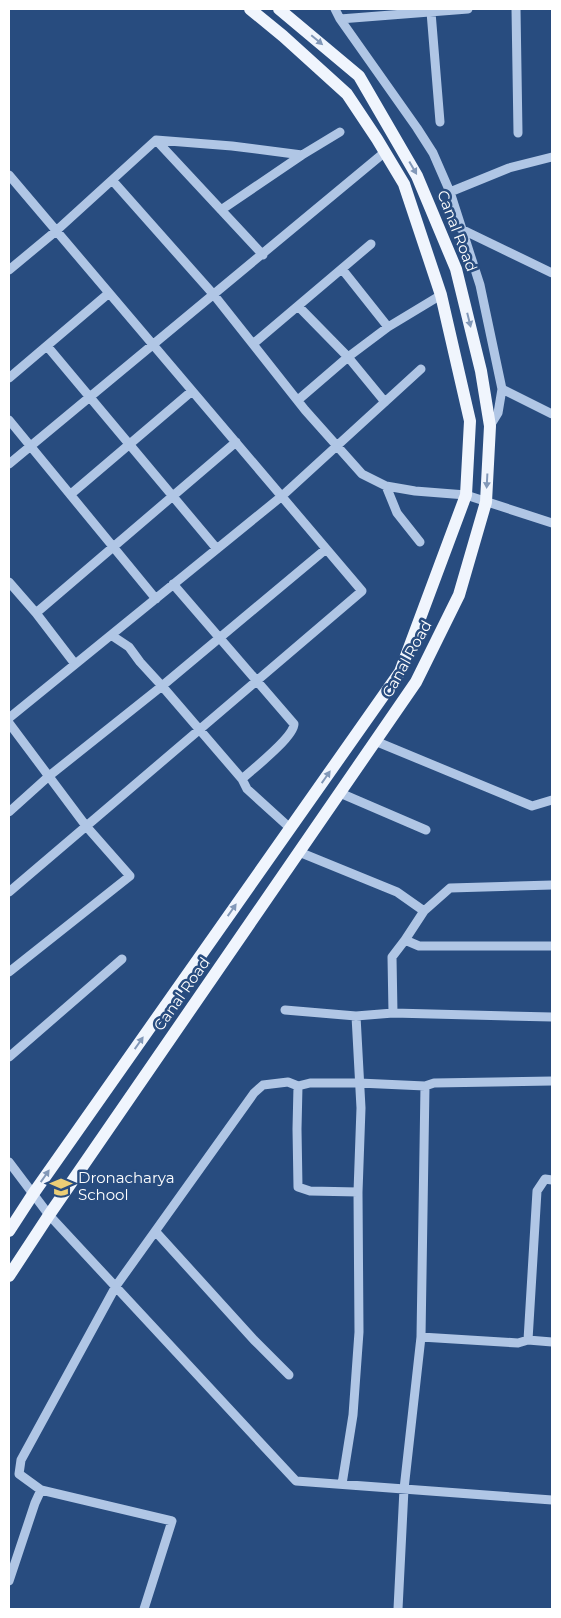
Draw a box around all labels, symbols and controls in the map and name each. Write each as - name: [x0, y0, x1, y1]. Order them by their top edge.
- one-way arrow: [310, 34, 322, 46]
- one-way arrow: [408, 162, 417, 175]
- street label: Canal Road: [433, 187, 482, 274]
- one-way arrow: [465, 313, 473, 328]
- one-way arrow: [483, 473, 491, 489]
- street label: Canal Road: [378, 617, 436, 701]
- one-way arrow: [321, 770, 331, 784]
- one-way arrow: [227, 903, 237, 917]
- street label: Canal Road: [149, 953, 214, 1034]
- one-way arrow: [134, 1036, 144, 1050]
- place label: Dronacharya School: [78, 1168, 175, 1204]
- one-way arrow: [40, 1169, 50, 1183]
- school or university icon: Dronacharya School: [48, 1174, 74, 1200]

